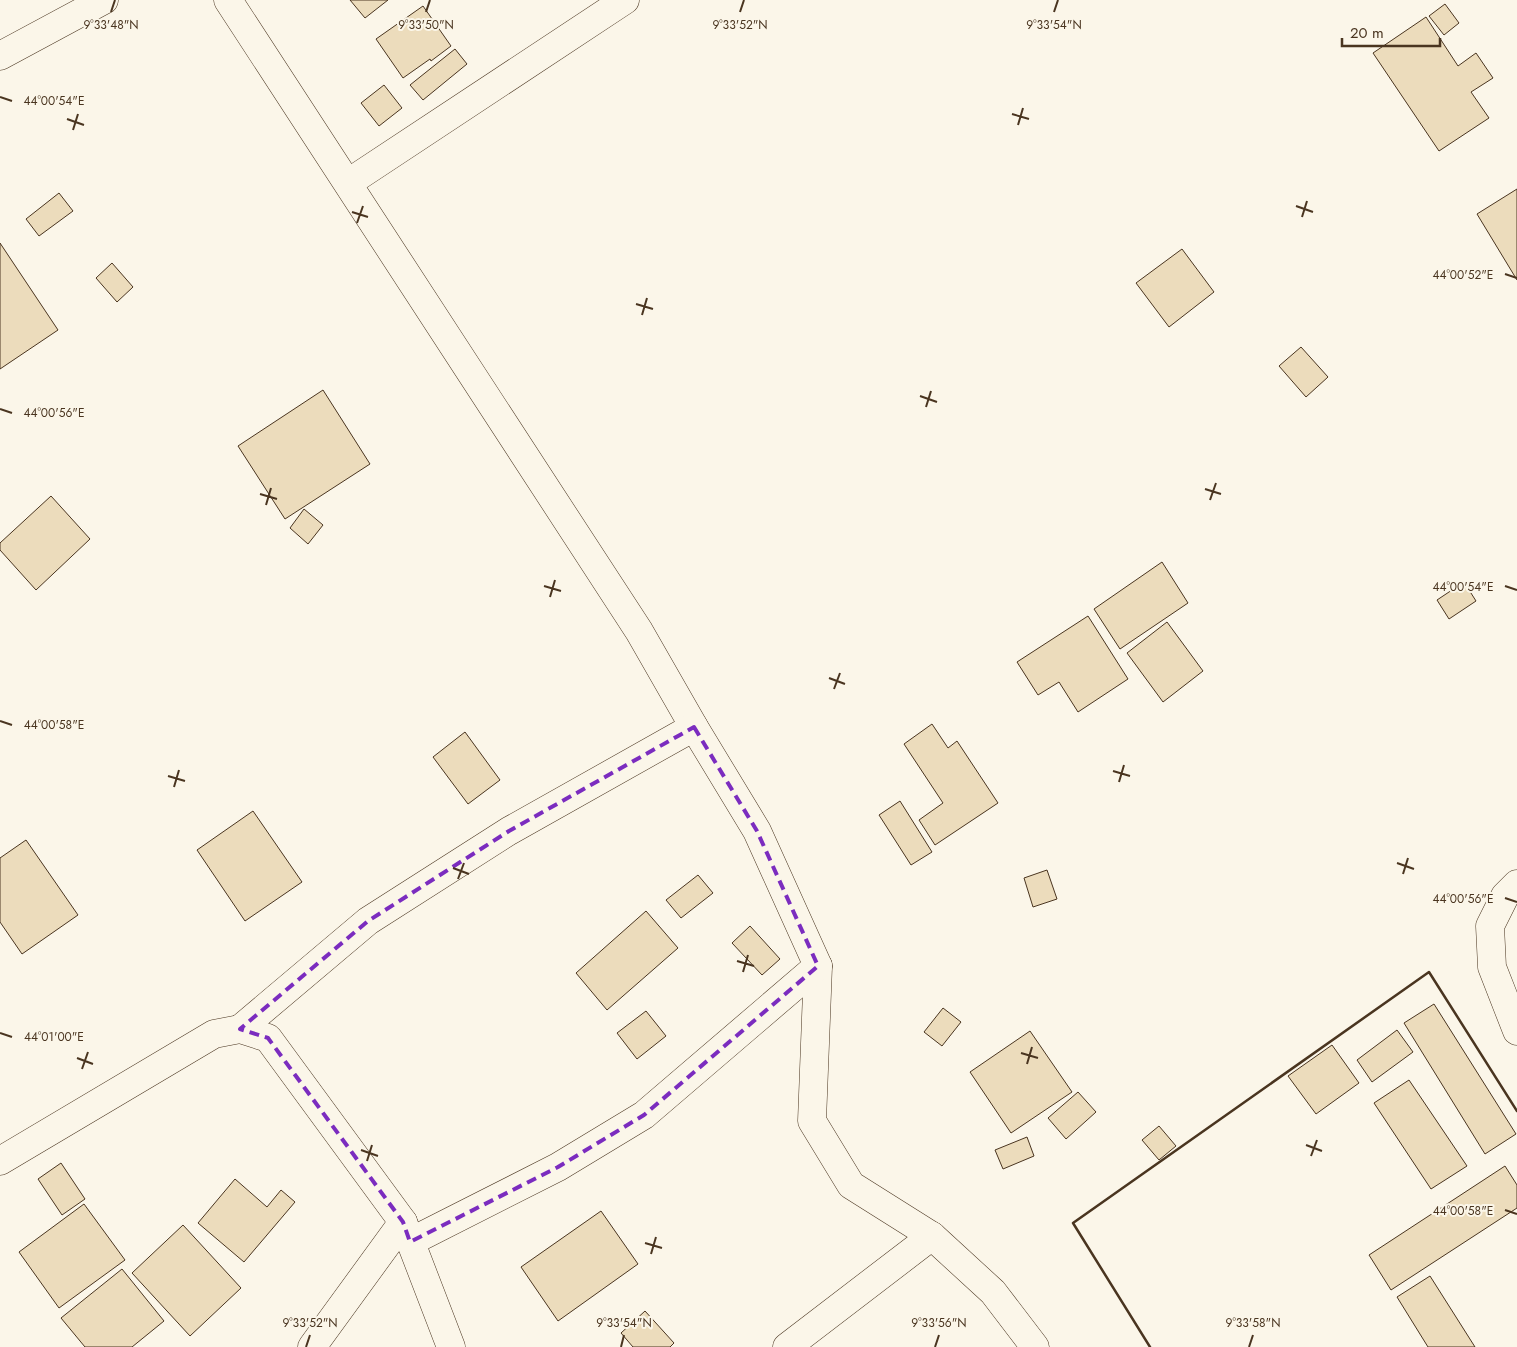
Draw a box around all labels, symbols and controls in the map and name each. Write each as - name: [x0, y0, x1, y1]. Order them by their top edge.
- scale bar: [1342, 15, 1440, 47]
- text: 9°33'48"N: [83, 16, 139, 34]
- text: 9°33'50"N: [398, 16, 454, 34]
- text: 9°33'52"N: [712, 16, 768, 34]
- text: 9°33'54"N: [1026, 16, 1082, 34]
- text: 20 m: [1350, 22, 1384, 44]
- text: 44°00'54"E: [23, 92, 85, 110]
- text: 44°00'52"E: [1433, 266, 1493, 284]
- text: 44°00'56"E: [23, 404, 85, 422]
- text: 44°00'54"E: [1432, 578, 1494, 596]
- text: 44°00'58"E: [24, 716, 84, 734]
- text: 44°00'56"E: [1432, 890, 1494, 908]
- text: 44°01'00"E: [24, 1028, 84, 1046]
- text: 44°00'58"E: [1433, 1202, 1493, 1220]
- text: 9°33'52"N: [282, 1314, 338, 1332]
- text: 9°33'54"N: [596, 1314, 652, 1332]
- text: 9°33'56"N: [911, 1314, 967, 1332]
- text: 9°33'58"N: [1226, 1314, 1280, 1332]

